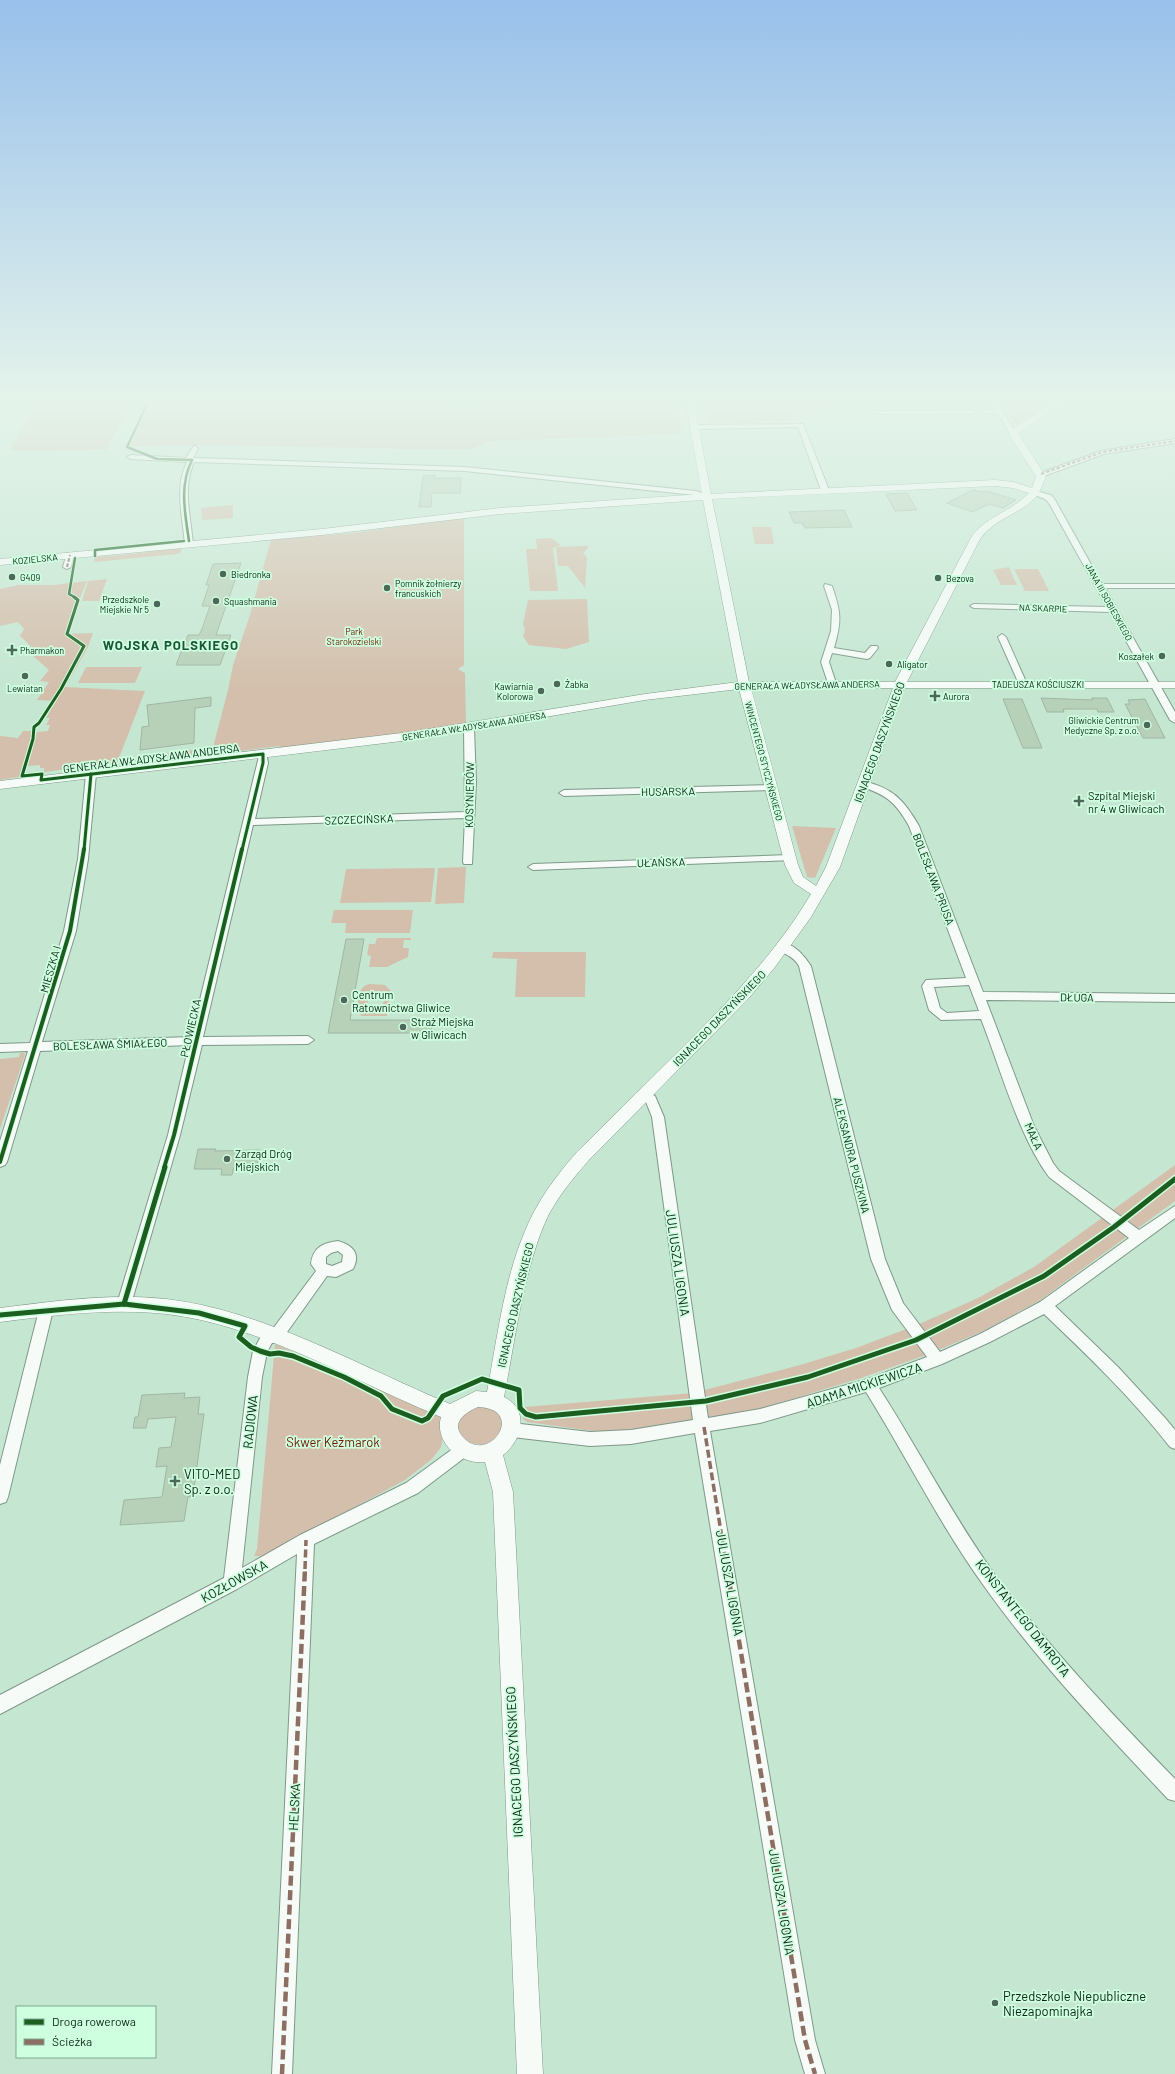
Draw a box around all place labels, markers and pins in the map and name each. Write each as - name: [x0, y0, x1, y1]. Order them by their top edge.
- marker: Biedronka: [218, 569, 228, 579]
- place label: Biedronka: [231, 569, 271, 580]
- marker: G409: [7, 572, 17, 582]
- place label: G409: [20, 572, 41, 583]
- marker: Bezova: [933, 573, 943, 583]
- place label: Bezova: [946, 573, 974, 584]
- place label: Pomnik żołnierzy francuskich: [395, 578, 461, 599]
- marker: Pomnik żołnierzy francuskich: [382, 583, 392, 593]
- place label: Przedszkole Miejskie Nr 5: [100, 594, 149, 615]
- marker: Squashmania: [211, 596, 221, 606]
- place label: Squashmania: [224, 596, 277, 607]
- marker: Przedszkole Miejskie Nr 5: [152, 599, 162, 609]
- marker: Pharmakon: [7, 645, 17, 655]
- place label: Pharmakon: [20, 645, 64, 656]
- place label: Koszałek: [1118, 651, 1154, 662]
- marker: Koszałek: [1157, 651, 1167, 661]
- marker: Aligator: [884, 659, 894, 669]
- place label: Aligator: [897, 659, 928, 670]
- marker: Lewiatan: [20, 671, 30, 681]
- marker: Żabka: [552, 679, 562, 689]
- place label: Żabka: [565, 679, 588, 690]
- place label: Kawiarnia Kolorowa: [495, 681, 533, 702]
- place label: Lewiatan: [7, 683, 43, 694]
- marker: Kawiarnia Kolorowa: [536, 686, 546, 696]
- marker: Aurora: [930, 691, 940, 701]
- place label: Aurora: [943, 691, 969, 702]
- place label: Gliwickie Centrum Medyczne Sp. z o.o.: [1064, 715, 1139, 736]
- marker: Gliwickie Centrum Medyczne Sp. z o.o.: [1142, 720, 1152, 730]
- place label: Szpital Miejski nr 4 w Gliwicach: [1088, 789, 1164, 815]
- marker: Szpital Miejski nr 4 w Gliwicach: [1073, 795, 1085, 807]
- place label: Centrum Ratownictwa Gliwice: [352, 988, 450, 1014]
- marker: Centrum Ratownictwa Gliwice: [339, 995, 349, 1005]
- place label: Straż Miejska w Gliwicach: [411, 1015, 474, 1041]
- marker: Straż Miejska w Gliwicach: [398, 1022, 408, 1032]
- place label: Zarząd Dróg Miejskich: [235, 1147, 292, 1173]
- marker: Zarząd Dróg Miejskich: [222, 1154, 232, 1164]
- place label: VITO-MED Sp. z o.o.: [184, 1466, 240, 1497]
- marker: VITO-MED Sp. z o.o.: [169, 1475, 181, 1487]
- place label: Przedszkole Niepubliczne Niezapominajka: [1003, 1988, 1146, 2019]
- marker: Przedszkole Niepubliczne Niezapominajka: [990, 1998, 1000, 2008]

